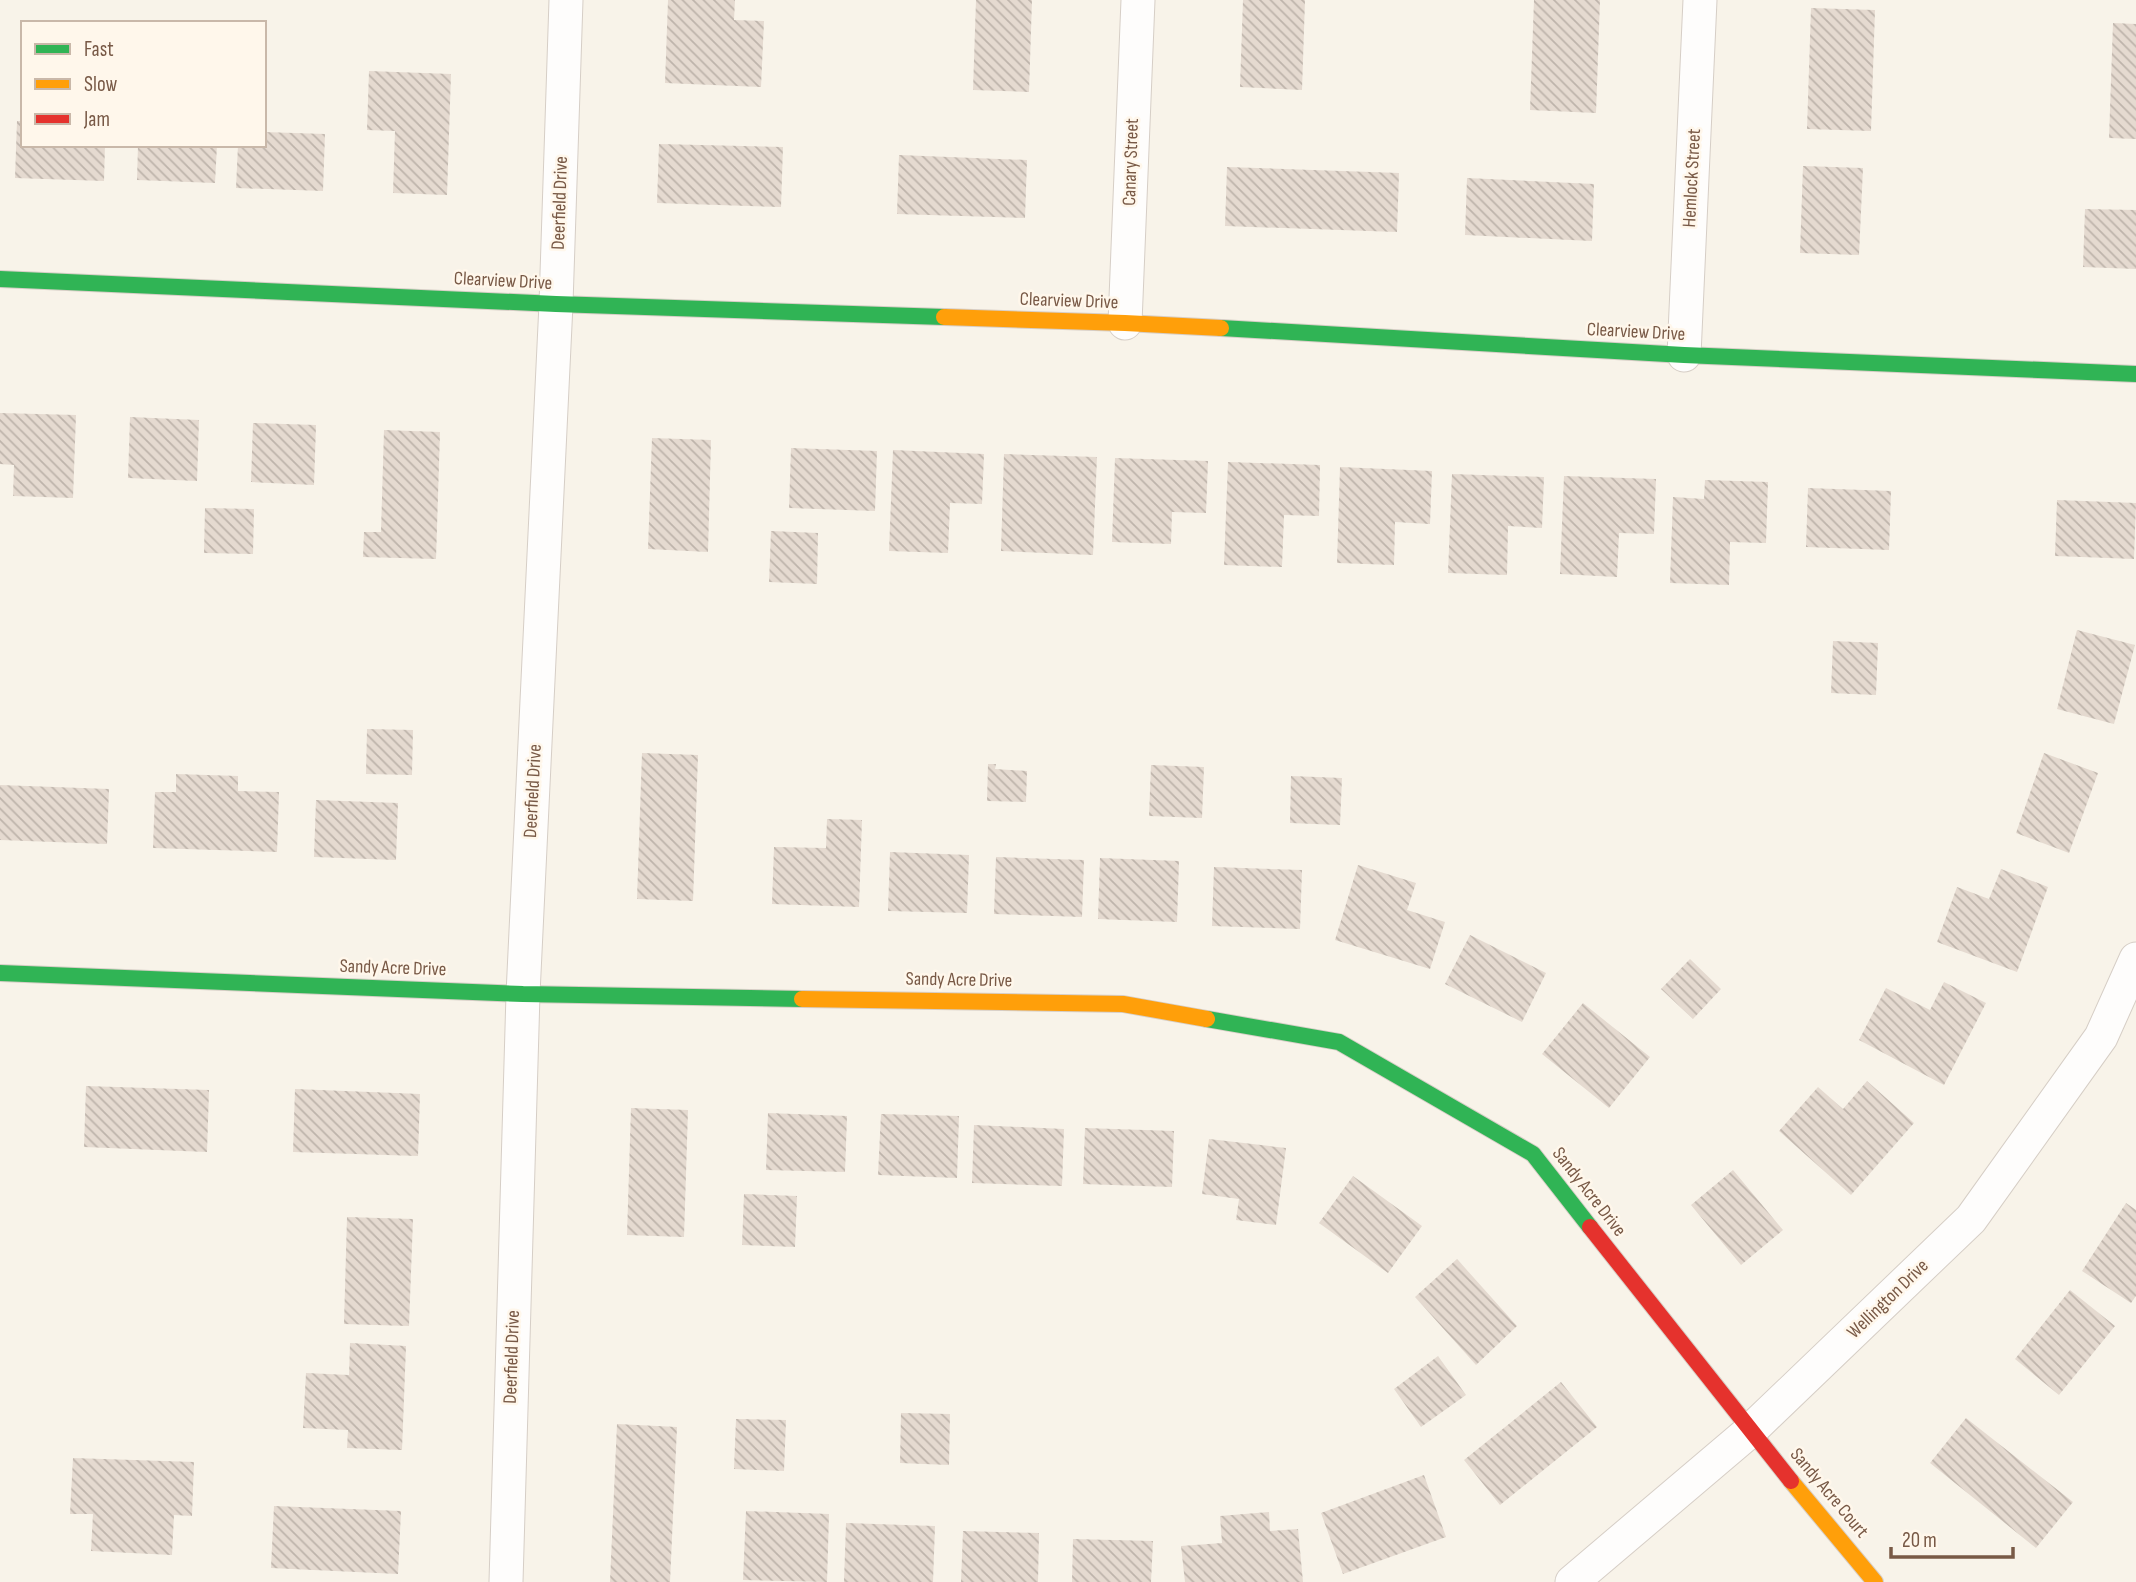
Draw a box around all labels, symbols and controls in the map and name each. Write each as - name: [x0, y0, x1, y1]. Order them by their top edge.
- legend: [21, 21, 266, 147]
- text: Fast: [84, 37, 114, 62]
- text: Slow: [84, 72, 118, 97]
- text: Jam: [83, 107, 110, 132]
- street label: Canary Street: [1118, 118, 1144, 206]
- street label: Hemlock Street: [1678, 128, 1706, 228]
- street label: Deerfield Drive: [547, 156, 573, 250]
- street label: Clearview Drive: [453, 267, 553, 295]
- street label: Clearview Drive: [1019, 288, 1119, 314]
- street label: Clearview Drive: [1586, 318, 1686, 346]
- street label: Deerfield Drive: [519, 744, 547, 838]
- street label: Sandy Acre Drive: [339, 955, 447, 981]
- street label: Sandy Acre Drive: [905, 968, 1013, 992]
- street label: Sandy Acre Drive: [1547, 1143, 1631, 1241]
- street label: Wellington Drive: [1843, 1255, 1933, 1343]
- street label: Deerfield Drive: [499, 1310, 525, 1404]
- street label: Sandy Acre Court: [1785, 1444, 1873, 1543]
- scale bar: [1891, 1516, 2014, 1560]
- text: 20 m: [1902, 1528, 1937, 1553]

